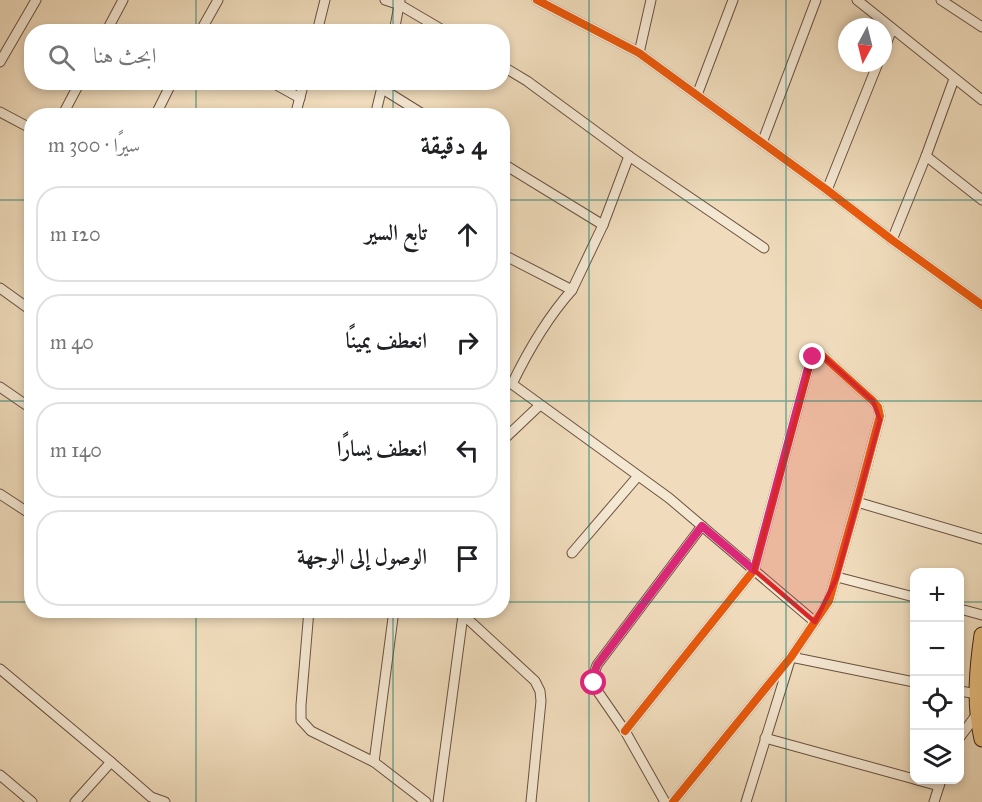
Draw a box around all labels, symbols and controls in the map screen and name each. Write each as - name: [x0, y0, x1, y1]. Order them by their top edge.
- north arrow: [838, 18, 892, 72]
- search box: [24, 24, 510, 90]
- icon: search: [45, 41, 78, 74]
- text: ابحث هنا: [93, 42, 156, 69]
- text: 4 دقيقة: [421, 129, 486, 161]
- text: سيرًا · 300 m: [48, 133, 140, 157]
- icon: ahead: [451, 218, 484, 251]
- text: تابع السير: [365, 219, 427, 246]
- text: 120 m: [50, 222, 101, 246]
- icon: right: [451, 326, 484, 359]
- text: انعطف يمينًا: [346, 327, 427, 354]
- text: 40 m: [50, 330, 94, 354]
- route end: [799, 343, 825, 369]
- icon: left: [451, 434, 484, 467]
- text: انعطف يسارًا: [337, 435, 427, 462]
- text: 140 m: [50, 438, 102, 462]
- icon: arrive: [451, 542, 484, 575]
- text: الوصول إلى الوجهة: [297, 543, 427, 570]
- map controls: [910, 568, 964, 784]
- button: +: [910, 568, 964, 622]
- button: −: [910, 622, 964, 676]
- route start: [580, 669, 606, 695]
- button: locate: [910, 676, 964, 730]
- button: layers: [910, 730, 964, 784]

